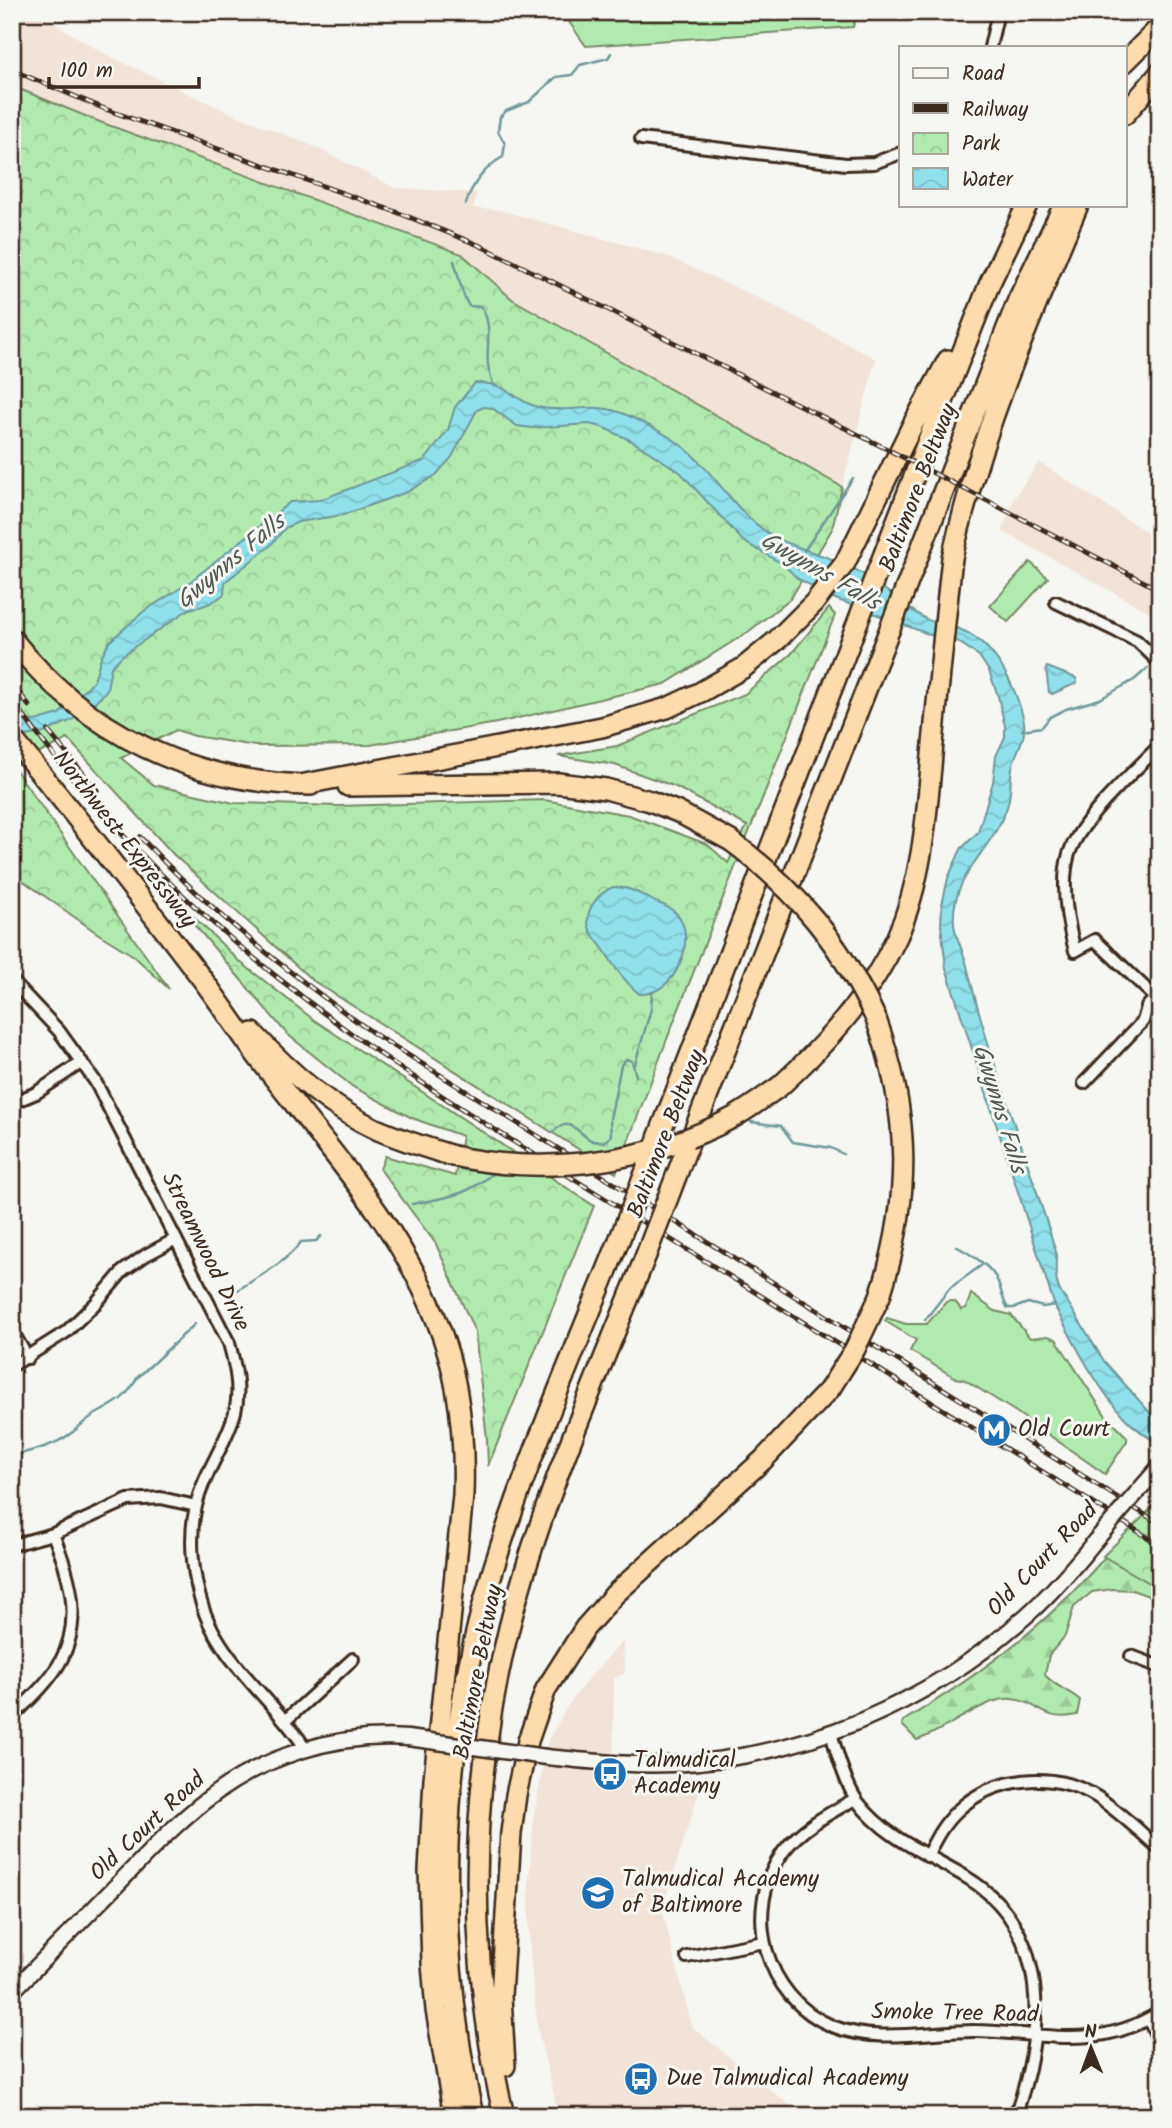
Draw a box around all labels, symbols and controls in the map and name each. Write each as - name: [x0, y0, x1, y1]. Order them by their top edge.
- scale bar: [49, 46, 200, 90]
- legend: [899, 46, 1126, 206]
- text: 100 m: [60, 55, 113, 88]
- text: Road: [962, 58, 1005, 91]
- text: Railway: [962, 94, 1028, 127]
- text: Park: [962, 128, 1000, 161]
- text: Water: [962, 164, 1014, 197]
- street label: Baltimore Beltway: [870, 398, 968, 578]
- water label: Gwynns Falls: [167, 502, 297, 620]
- water label: Gwynns Falls: [753, 522, 890, 624]
- street label: Northwest Expressway: [43, 743, 205, 937]
- water label: Gwynns Falls: [961, 1040, 1038, 1181]
- street label: Baltimore Beltway: [618, 1044, 716, 1224]
- street label: Streamwood Drive: [151, 1166, 259, 1338]
- metro station icon: Old Court: [975, 1411, 1013, 1449]
- place label: Old Court: [1018, 1412, 1111, 1448]
- street label: Old Court Road: [979, 1494, 1108, 1626]
- street label: Baltimore Beltway: [444, 1581, 514, 1763]
- place label: Talmudical Academy: [634, 1743, 736, 1805]
- bus stop icon: Talmudical Academy: [591, 1755, 629, 1793]
- street label: Old Court Road: [82, 1763, 215, 1890]
- place label: Talmudical Academy of Baltimore: [622, 1862, 819, 1924]
- school or university icon: Talmudical Academy of Baltimore: [579, 1874, 617, 1912]
- street label: Smoke Tree Road: [871, 1995, 1039, 2033]
- north arrow: [1056, 2012, 1126, 2082]
- text: N: [1084, 2018, 1097, 2048]
- bus stop icon: Due Talmudical Academy: [622, 2060, 660, 2098]
- place label: Due Talmudical Academy: [666, 2061, 909, 2097]

